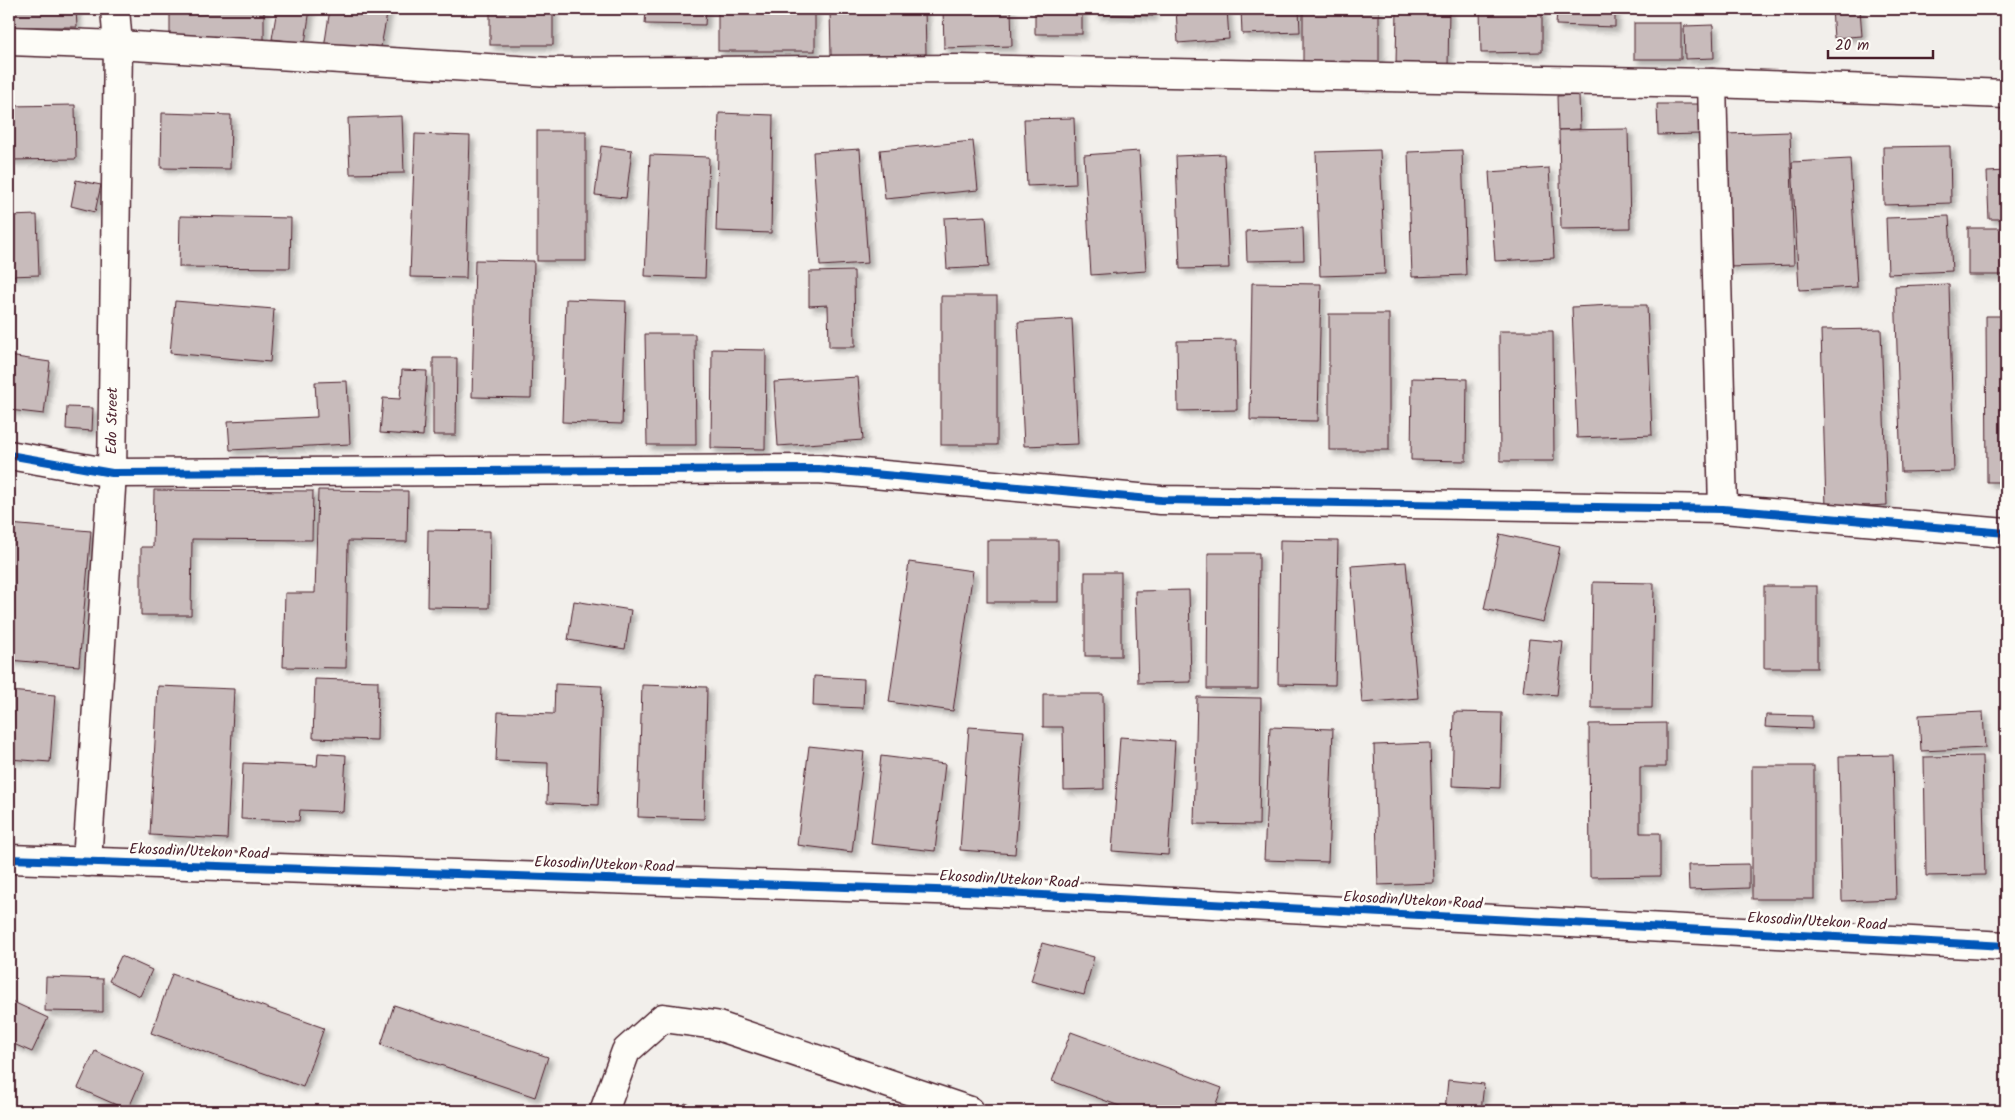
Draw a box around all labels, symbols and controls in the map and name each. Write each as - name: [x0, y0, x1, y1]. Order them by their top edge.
- scale bar: [1828, 28, 1932, 60]
- text: 20 m: [1835, 34, 1869, 58]
- street label: Edo Street: [100, 387, 125, 455]
- street label: Ekosodin/Utekon Road: [129, 838, 270, 866]
- street label: Ekosodin/Utekon Road: [534, 851, 675, 879]
- street label: Ekosodin/Utekon Road: [939, 864, 1080, 896]
- street label: Ekosodin/Utekon Road: [1343, 885, 1484, 917]
- street label: Ekosodin/Utekon Road: [1747, 906, 1888, 938]

